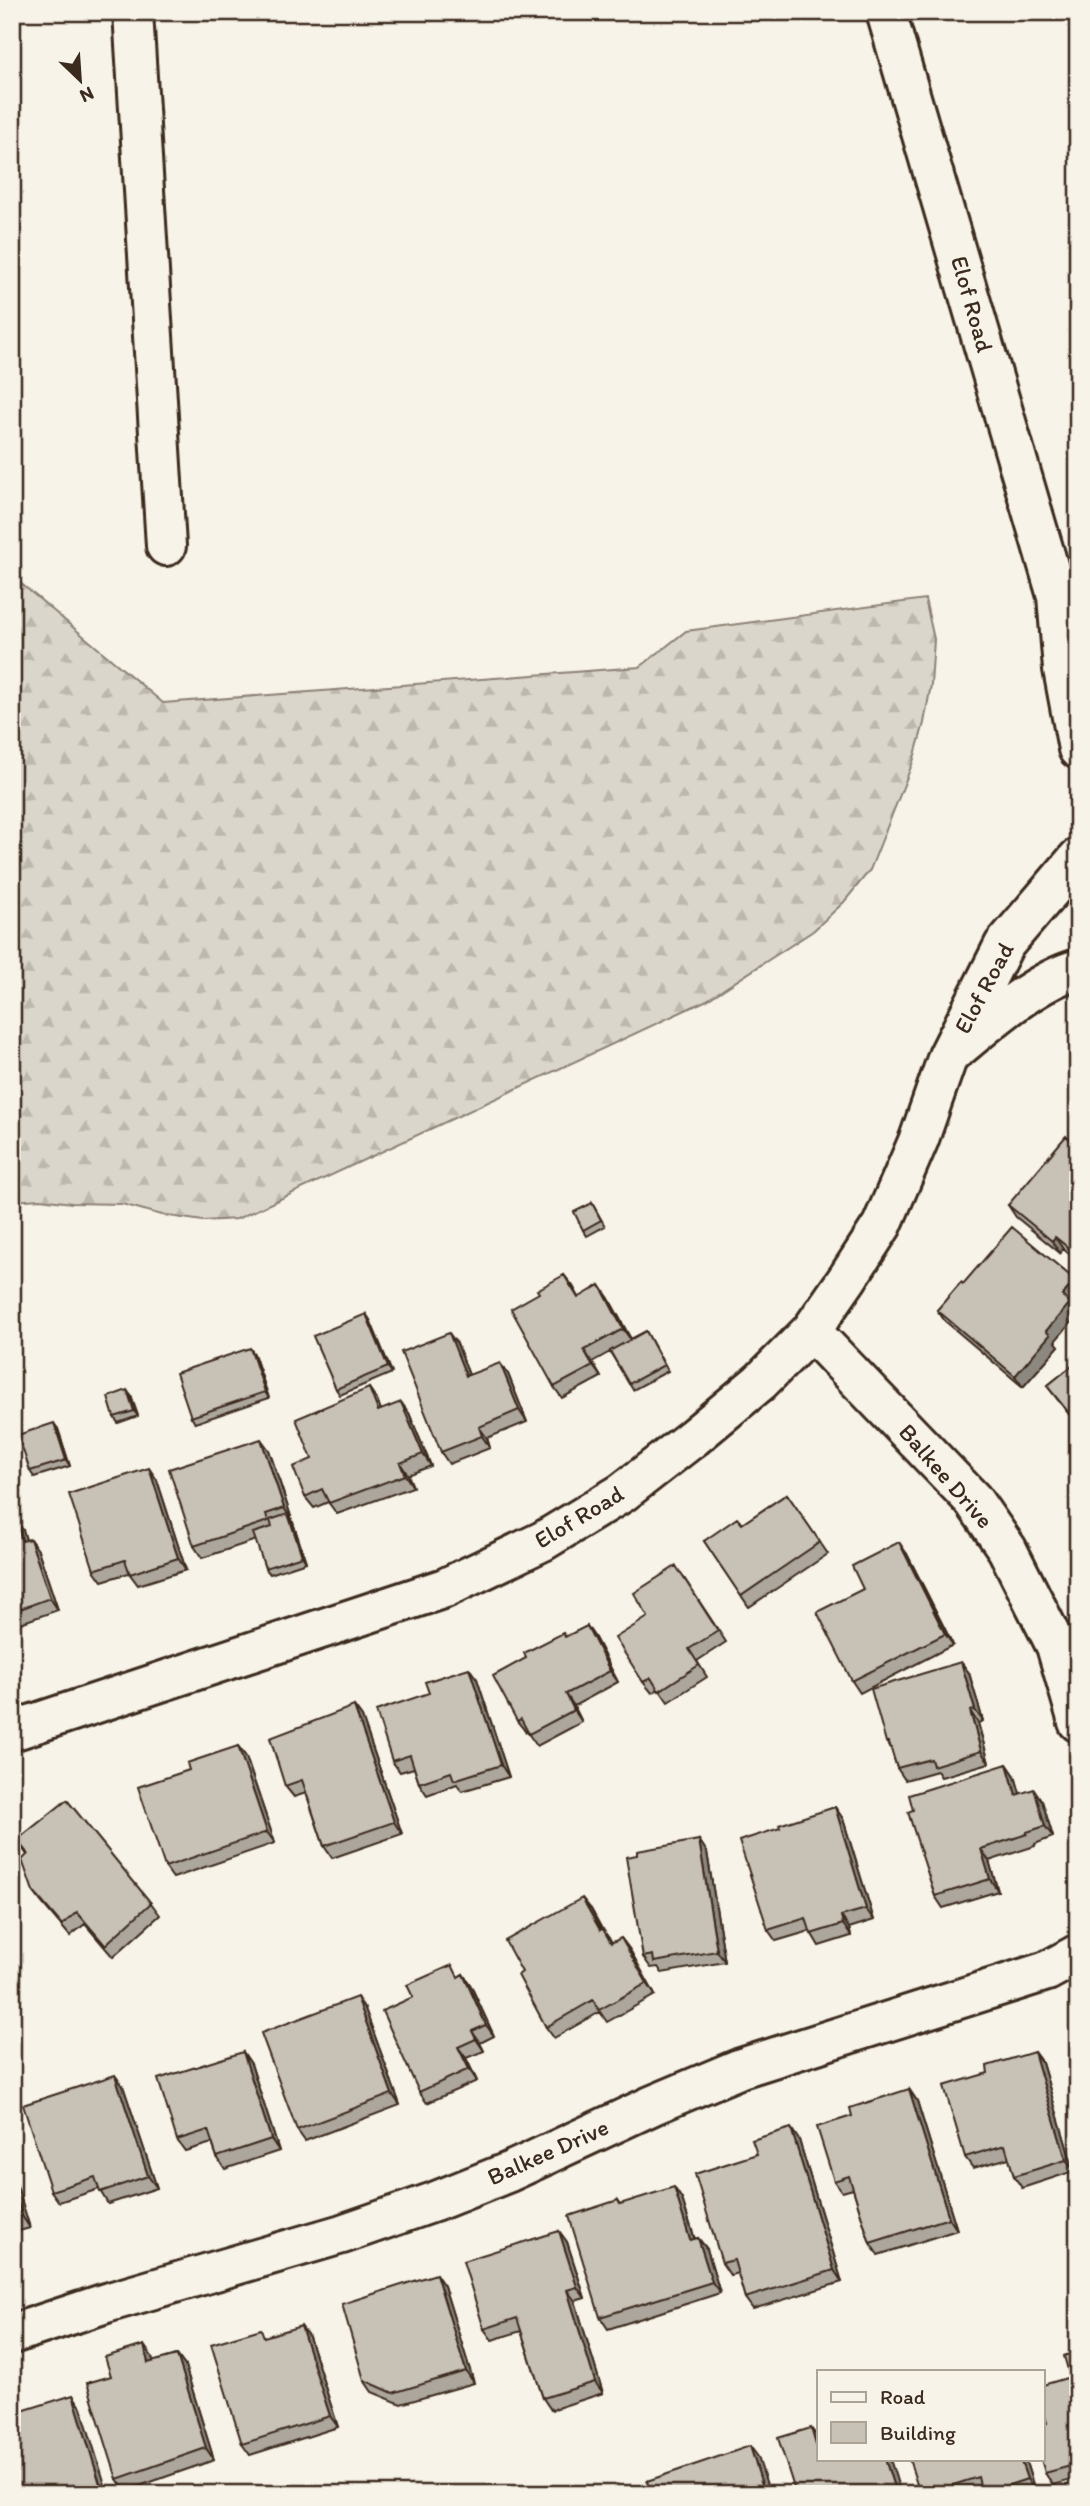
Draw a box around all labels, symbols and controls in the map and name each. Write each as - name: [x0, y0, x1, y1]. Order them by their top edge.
- north arrow: [46, 46, 116, 116]
- text: N: [76, 82, 98, 108]
- street label: Elof Road: [945, 252, 1000, 355]
- street label: Elof Road: [948, 937, 1020, 1038]
- street label: Balkee Drive: [893, 1417, 1000, 1534]
- street label: Elof Road: [529, 1479, 629, 1554]
- street label: Balkee Drive: [483, 2112, 613, 2191]
- legend: [817, 2370, 1044, 2460]
- text: Road: [880, 2384, 926, 2409]
- text: Building: [880, 2420, 956, 2445]

